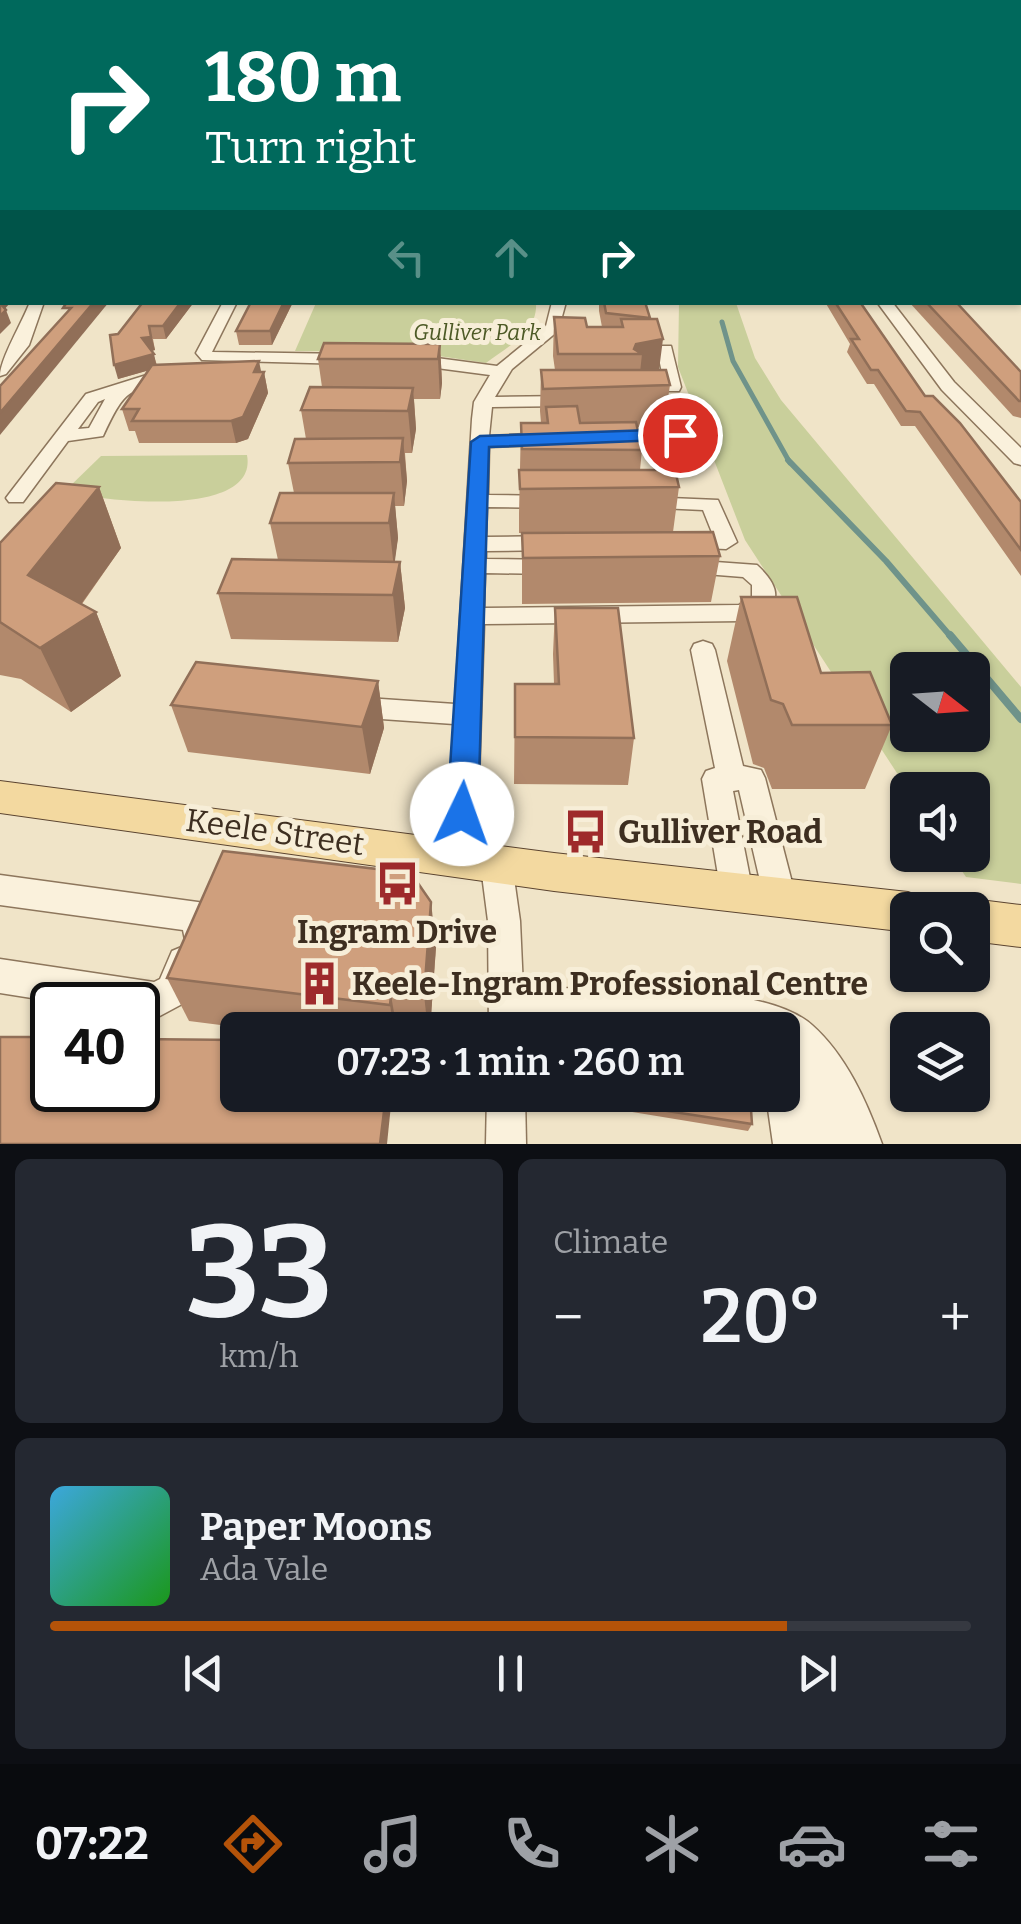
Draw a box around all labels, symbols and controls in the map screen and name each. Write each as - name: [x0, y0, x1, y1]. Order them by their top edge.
- text: 180 m: [205, 36, 401, 120]
- icon: right: [40, 40, 170, 170]
- text: Turn right: [205, 121, 417, 175]
- icon: left: [379, 230, 434, 285]
- icon: ahead: [484, 230, 539, 285]
- icon: right: [589, 230, 644, 285]
- park label: Gulliver Park: [413, 319, 542, 346]
- pin: [638, 393, 723, 478]
- icon: arrive: [653, 408, 708, 463]
- north arrow: [890, 652, 990, 752]
- map controls: [890, 652, 990, 1112]
- position arrow: [410, 762, 514, 866]
- button: sound: [890, 772, 990, 872]
- street label: Keele Street: [183, 801, 367, 863]
- bus stop icon: Gulliver Road: [561, 808, 609, 856]
- place label: Gulliver Road: [618, 813, 822, 851]
- bus stop icon: Ingram Drive: [373, 860, 421, 908]
- button: search: [890, 892, 990, 992]
- place label: Ingram Drive: [297, 913, 497, 951]
- building icon: Keele-Ingram Professional Centre: [295, 960, 343, 1008]
- place label: Keele-Ingram Professional Centre: [352, 965, 868, 1003]
- speed limit sign: 40: [30, 982, 160, 1112]
- button: layers: [890, 1012, 990, 1112]
- text: 07:23 · 1 min · 260 m: [336, 1039, 684, 1085]
- text: 33: [185, 1194, 333, 1350]
- text: Climate: [553, 1223, 668, 1261]
- text: 20°: [701, 1272, 822, 1362]
- text: −: [553, 1285, 583, 1351]
- text: +: [940, 1285, 971, 1351]
- text: km/h: [219, 1337, 299, 1375]
- text: Paper Moons: [200, 1504, 432, 1550]
- text: Ada Vale: [200, 1550, 328, 1588]
- icon: previous: [176, 1646, 231, 1701]
- icon: pause: [483, 1646, 538, 1701]
- icon: next: [790, 1646, 845, 1701]
- icon: directions: [218, 1809, 288, 1879]
- icon: music: [358, 1809, 428, 1879]
- icon: phone: [497, 1809, 567, 1879]
- icon: climate: [637, 1809, 707, 1879]
- icon: car: [777, 1809, 847, 1879]
- icon: filters: [916, 1809, 986, 1879]
- text: 07:22: [35, 1817, 149, 1871]

